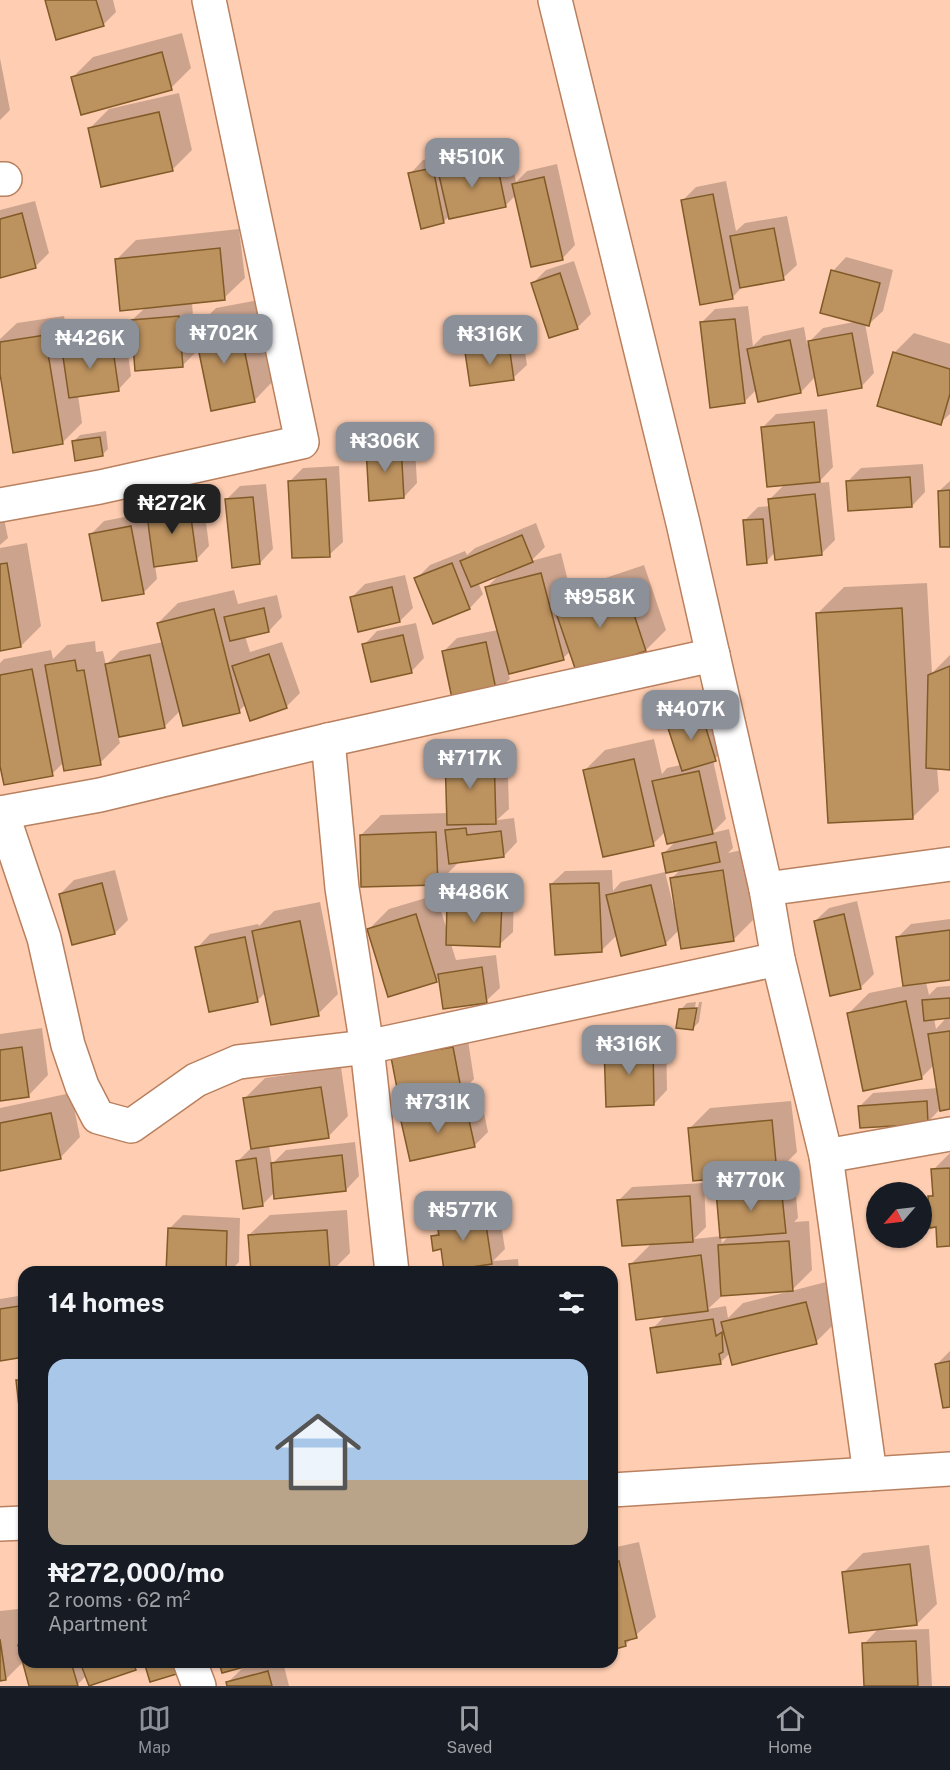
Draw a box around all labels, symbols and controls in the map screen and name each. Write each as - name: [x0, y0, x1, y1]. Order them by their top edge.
- pin: ₦510K: [430, 138, 514, 189]
- text: ₦510K: [439, 145, 505, 169]
- pin: ₦702K: [182, 314, 266, 365]
- pin: ₦316K: [448, 315, 532, 366]
- pin: ₦426K: [48, 319, 132, 370]
- text: ₦702K: [190, 321, 258, 345]
- text: ₦316K: [457, 322, 523, 346]
- text: ₦426K: [55, 326, 125, 350]
- pin: ₦306K: [343, 422, 427, 473]
- text: ₦306K: [350, 429, 420, 453]
- pin: ₦272K: [130, 484, 214, 535]
- text: ₦272K: [138, 491, 206, 515]
- pin: ₦958K: [558, 578, 642, 629]
- text: ₦958K: [564, 585, 636, 609]
- pin: ₦407K: [649, 690, 733, 741]
- text: ₦407K: [656, 697, 726, 721]
- pin: ₦717K: [428, 739, 512, 790]
- text: ₦717K: [438, 746, 502, 770]
- pin: ₦486K: [432, 873, 516, 924]
- text: ₦486K: [439, 880, 509, 904]
- pin: ₦316K: [587, 1025, 671, 1076]
- text: ₦316K: [596, 1032, 662, 1056]
- pin: ₦731K: [396, 1083, 480, 1134]
- text: ₦731K: [405, 1090, 471, 1114]
- pin: ₦770K: [709, 1161, 793, 1212]
- text: ₦770K: [717, 1168, 785, 1192]
- north arrow: [866, 1182, 932, 1248]
- map controls: [866, 1182, 932, 1248]
- pin: ₦577K: [421, 1191, 505, 1242]
- text: ₦577K: [428, 1198, 498, 1222]
- icon: filters: [555, 1286, 588, 1319]
- text: 14 homes: [48, 1287, 164, 1318]
- icon: home: [264, 1398, 372, 1506]
- text: ₦272,000/mo: [48, 1557, 224, 1588]
- text: 2 rooms · 62 m²: [48, 1588, 190, 1612]
- text: Apartment: [48, 1612, 148, 1636]
- tab: Map: [138, 1702, 171, 1757]
- tab: Saved: [447, 1702, 492, 1757]
- tab: Home: [768, 1702, 812, 1757]

